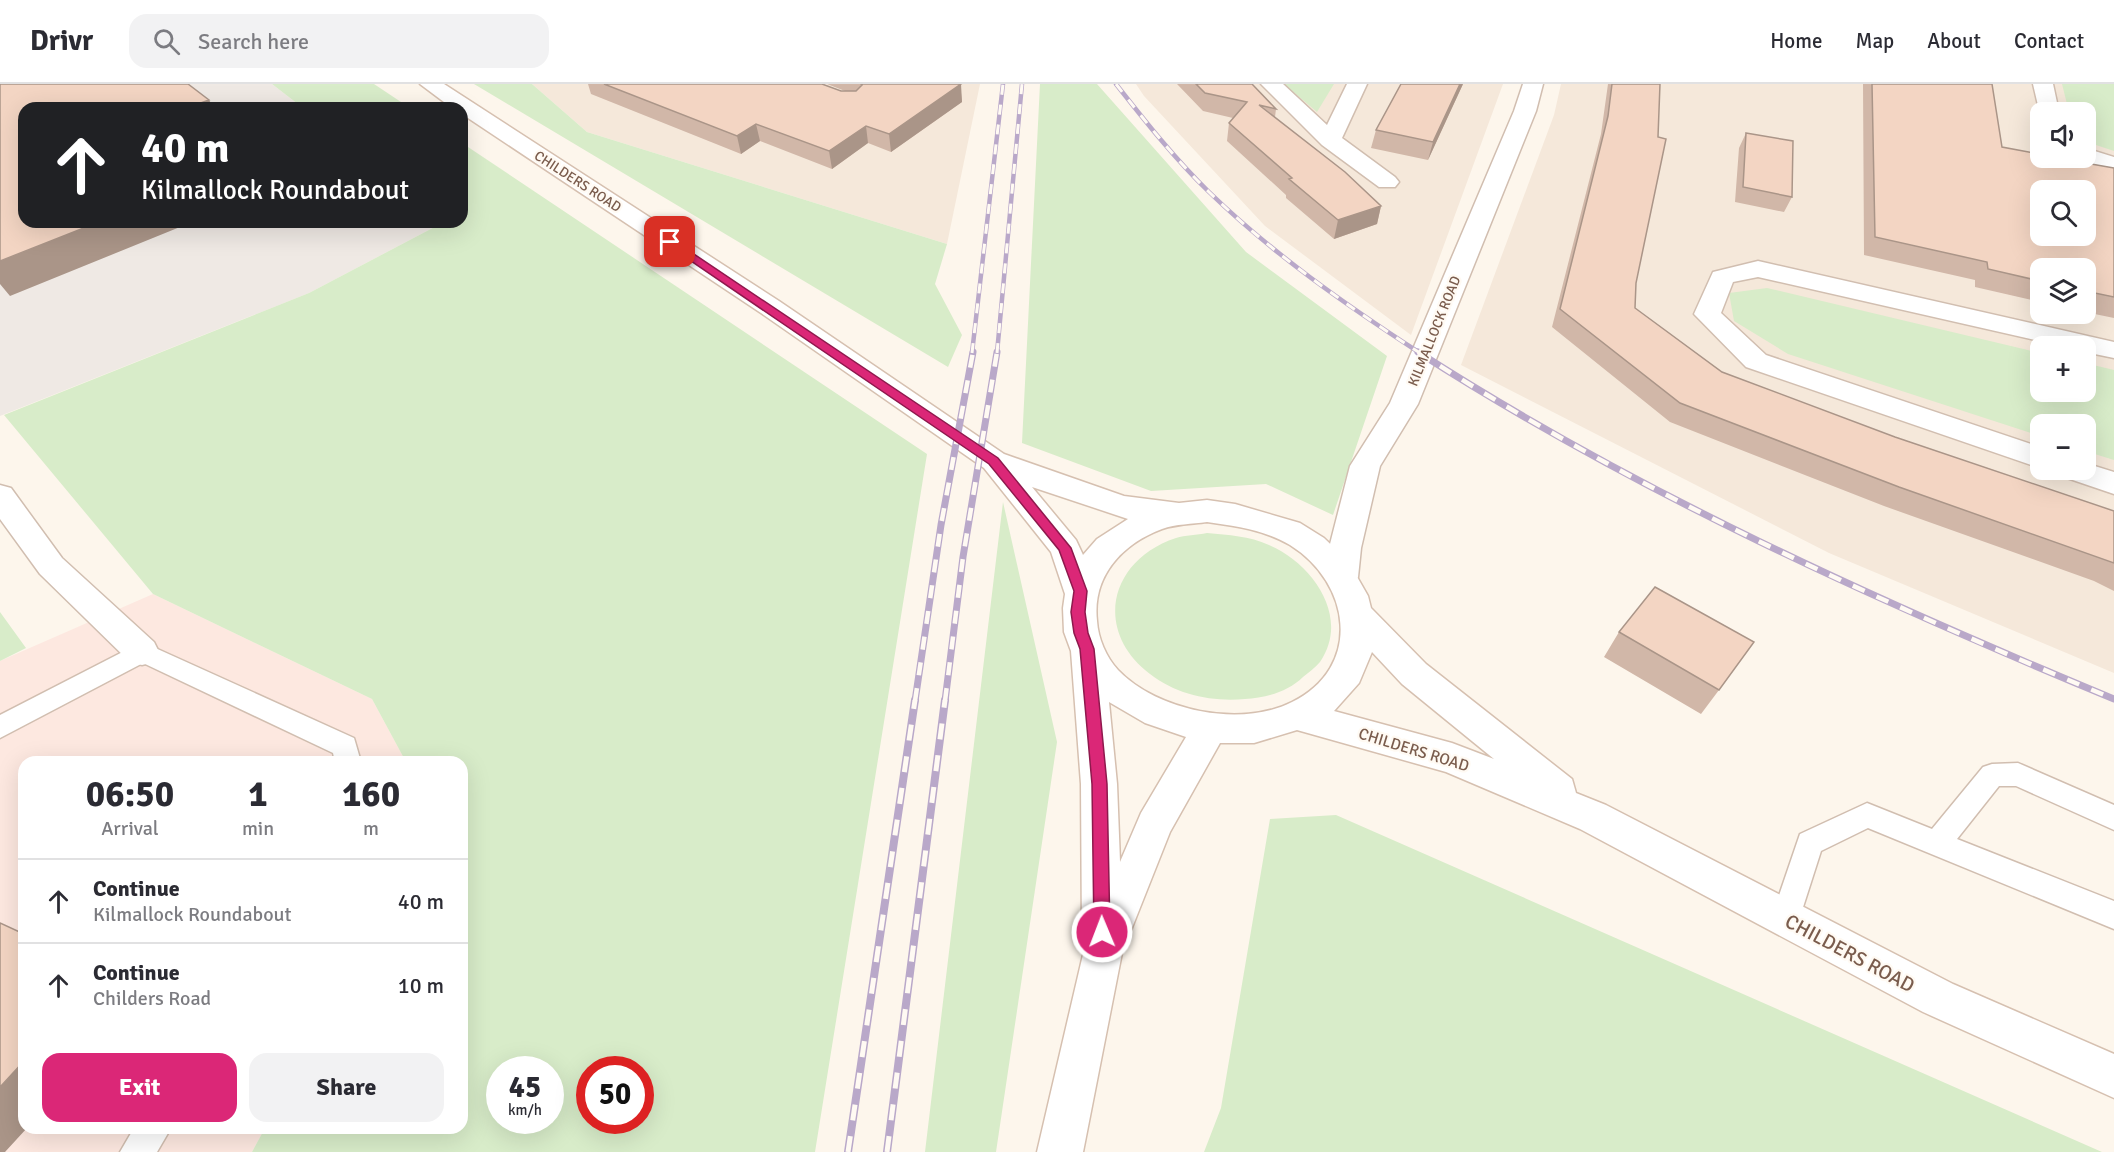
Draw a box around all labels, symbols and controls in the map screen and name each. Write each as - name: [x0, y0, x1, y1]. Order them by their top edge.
- search box: [129, 14, 549, 68]
- text: Drivr: [30, 24, 93, 58]
- icon: search: [150, 25, 183, 58]
- text: Search here: [198, 28, 309, 55]
- text: Home: [1770, 28, 1823, 54]
- text: Map: [1856, 28, 1894, 54]
- text: About: [1927, 28, 1981, 54]
- text: Contact: [2014, 28, 2084, 54]
- map controls: [2030, 102, 2096, 480]
- button: sound: [2030, 102, 2096, 168]
- text: 40 m: [141, 123, 230, 174]
- icon: ahead: [42, 126, 120, 204]
- street label: CHILDERS ROAD: [531, 147, 624, 216]
- text: Kilmallock Roundabout: [141, 174, 409, 207]
- button: search: [2030, 180, 2096, 246]
- pin: [644, 216, 695, 267]
- icon: arrive: [653, 225, 686, 258]
- button: layers: [2030, 258, 2096, 324]
- street label: KILMALLOCK ROAD: [1405, 274, 1464, 389]
- button: +: [2030, 336, 2096, 402]
- button: −: [2030, 414, 2096, 480]
- street label: CHILDERS ROAD: [1356, 724, 1471, 776]
- text: 06:50: [86, 772, 174, 817]
- text: 1: [248, 772, 268, 817]
- text: 160: [342, 772, 400, 817]
- text: Arrival: [101, 816, 159, 841]
- text: min: [242, 816, 274, 841]
- text: m: [363, 816, 379, 841]
- text: Continue: [93, 875, 180, 902]
- icon: ahead: [42, 885, 75, 918]
- text: 40 m: [398, 888, 444, 915]
- position arrow: [1070, 900, 1134, 964]
- text: Kilmallock Roundabout: [93, 902, 292, 927]
- street label: CHILDERS ROAD: [1781, 909, 1919, 998]
- text: Continue: [93, 959, 180, 986]
- icon: ahead: [42, 969, 75, 1002]
- text: 10 m: [398, 972, 444, 999]
- text: Childers Road: [93, 986, 211, 1011]
- button: Exit: [42, 1053, 237, 1122]
- button: Share: [249, 1053, 444, 1122]
- speed limit sign: 50: [576, 1056, 654, 1134]
- text: 45: [509, 1069, 541, 1106]
- text: km/h: [508, 1101, 542, 1119]

